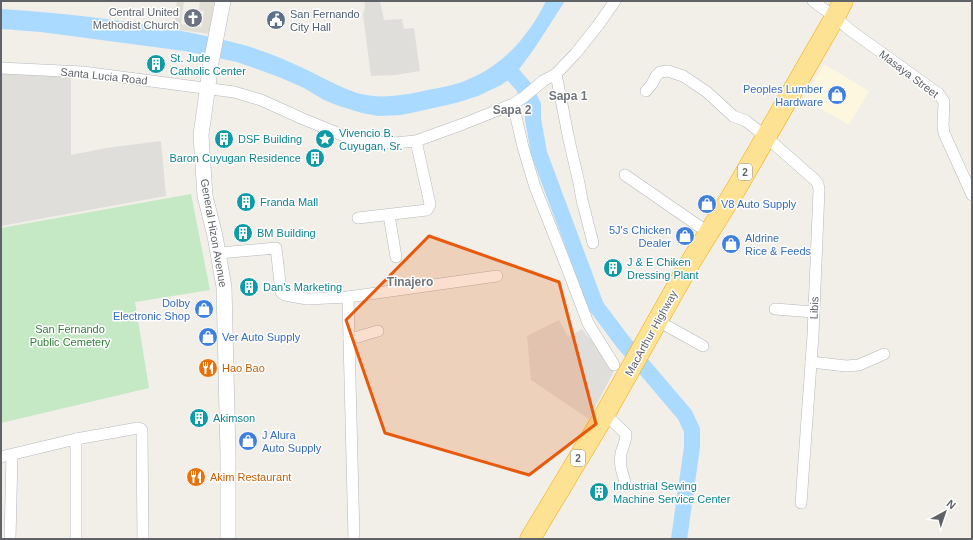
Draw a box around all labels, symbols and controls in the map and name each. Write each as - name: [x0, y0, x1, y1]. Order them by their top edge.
- place label: Central United Methodist Church: [93, 6, 179, 31]
- church icon: Central United Methodist Church: [182, 7, 204, 29]
- place label: San Fernando City Hall: [290, 8, 360, 33]
- public building icon: San Fernando City Hall: [265, 9, 287, 31]
- street label: Masaya Street: [877, 48, 941, 100]
- place label: St. Jude Catholic Center: [170, 52, 246, 77]
- building icon: St. Jude Catholic Center: [145, 53, 167, 75]
- street label: Santa Lucia Road: [60, 65, 148, 87]
- place label: Peoples Lumber Hardware: [743, 83, 823, 108]
- shop icon: Peoples Lumber Hardware: [826, 84, 848, 106]
- district label: Sapa 1: [549, 89, 588, 103]
- district label: Sapa 2: [493, 103, 532, 117]
- place label: Vivencio B. Cuyugan, Sr.: [339, 127, 403, 152]
- building icon: DSF Building: [213, 128, 235, 150]
- place icon: Vivencio B. Cuyugan, Sr.: [314, 128, 336, 150]
- place label: DSF Building: [238, 133, 302, 145]
- building icon: Baron Cuyugan Residence: [304, 147, 326, 169]
- place label: Baron Cuyugan Residence: [170, 152, 301, 164]
- road number: 2: [738, 164, 752, 180]
- street label: General Hizon Avenue: [199, 178, 229, 288]
- building icon: Franda Mall: [235, 191, 257, 213]
- shop icon: V8 Auto Supply: [696, 193, 718, 215]
- place label: Franda Mall: [260, 196, 318, 208]
- place label: V8 Auto Supply: [721, 198, 797, 210]
- building icon: BM Building: [232, 222, 254, 244]
- place label: 5J's Chicken Dealer: [609, 224, 671, 249]
- shop icon: 5J's Chicken Dealer: [674, 225, 696, 247]
- place label: BM Building: [257, 227, 316, 239]
- place label: Aldrine Rice & Feeds: [745, 232, 812, 257]
- shop icon: Aldrine Rice & Feeds: [720, 233, 742, 255]
- place label: J & E Chiken Dressing Plant: [627, 256, 699, 281]
- building icon: J & E Chiken Dressing Plant: [602, 257, 624, 279]
- district label: Tinajero: [387, 275, 433, 289]
- building icon: Dan's Marketing: [238, 276, 260, 298]
- place label: Dan's Marketing: [263, 281, 342, 293]
- street label: MacArthur Highway: [622, 288, 680, 378]
- street label: Libis: [808, 296, 820, 320]
- place label: Dolby Electronic Shop: [113, 297, 190, 322]
- shop icon: Dolby Electronic Shop: [193, 298, 215, 320]
- park label: San Fernando Public Cemetery: [30, 323, 111, 348]
- shop icon: Ver Auto Supply: [197, 326, 219, 348]
- place label: Ver Auto Supply: [222, 331, 301, 343]
- restaurant icon: Hao Bao: [197, 357, 219, 379]
- place label: Hao Bao: [222, 362, 265, 374]
- building icon: Akimson: [188, 407, 210, 429]
- place label: Akimson: [213, 412, 255, 424]
- place label: J Alura Auto Supply: [262, 429, 322, 454]
- shop icon: J Alura Auto Supply: [237, 430, 259, 452]
- road number: 2: [571, 450, 585, 466]
- restaurant icon: Akim Restaurant: [185, 466, 207, 488]
- place label: Akim Restaurant: [210, 471, 291, 483]
- place label: Industrial Sewing Machine Service Center: [613, 480, 731, 505]
- building icon: Industrial Sewing Machine Service Center: [588, 481, 610, 503]
- north arrow: [925, 492, 965, 532]
- text: N: [945, 497, 958, 512]

